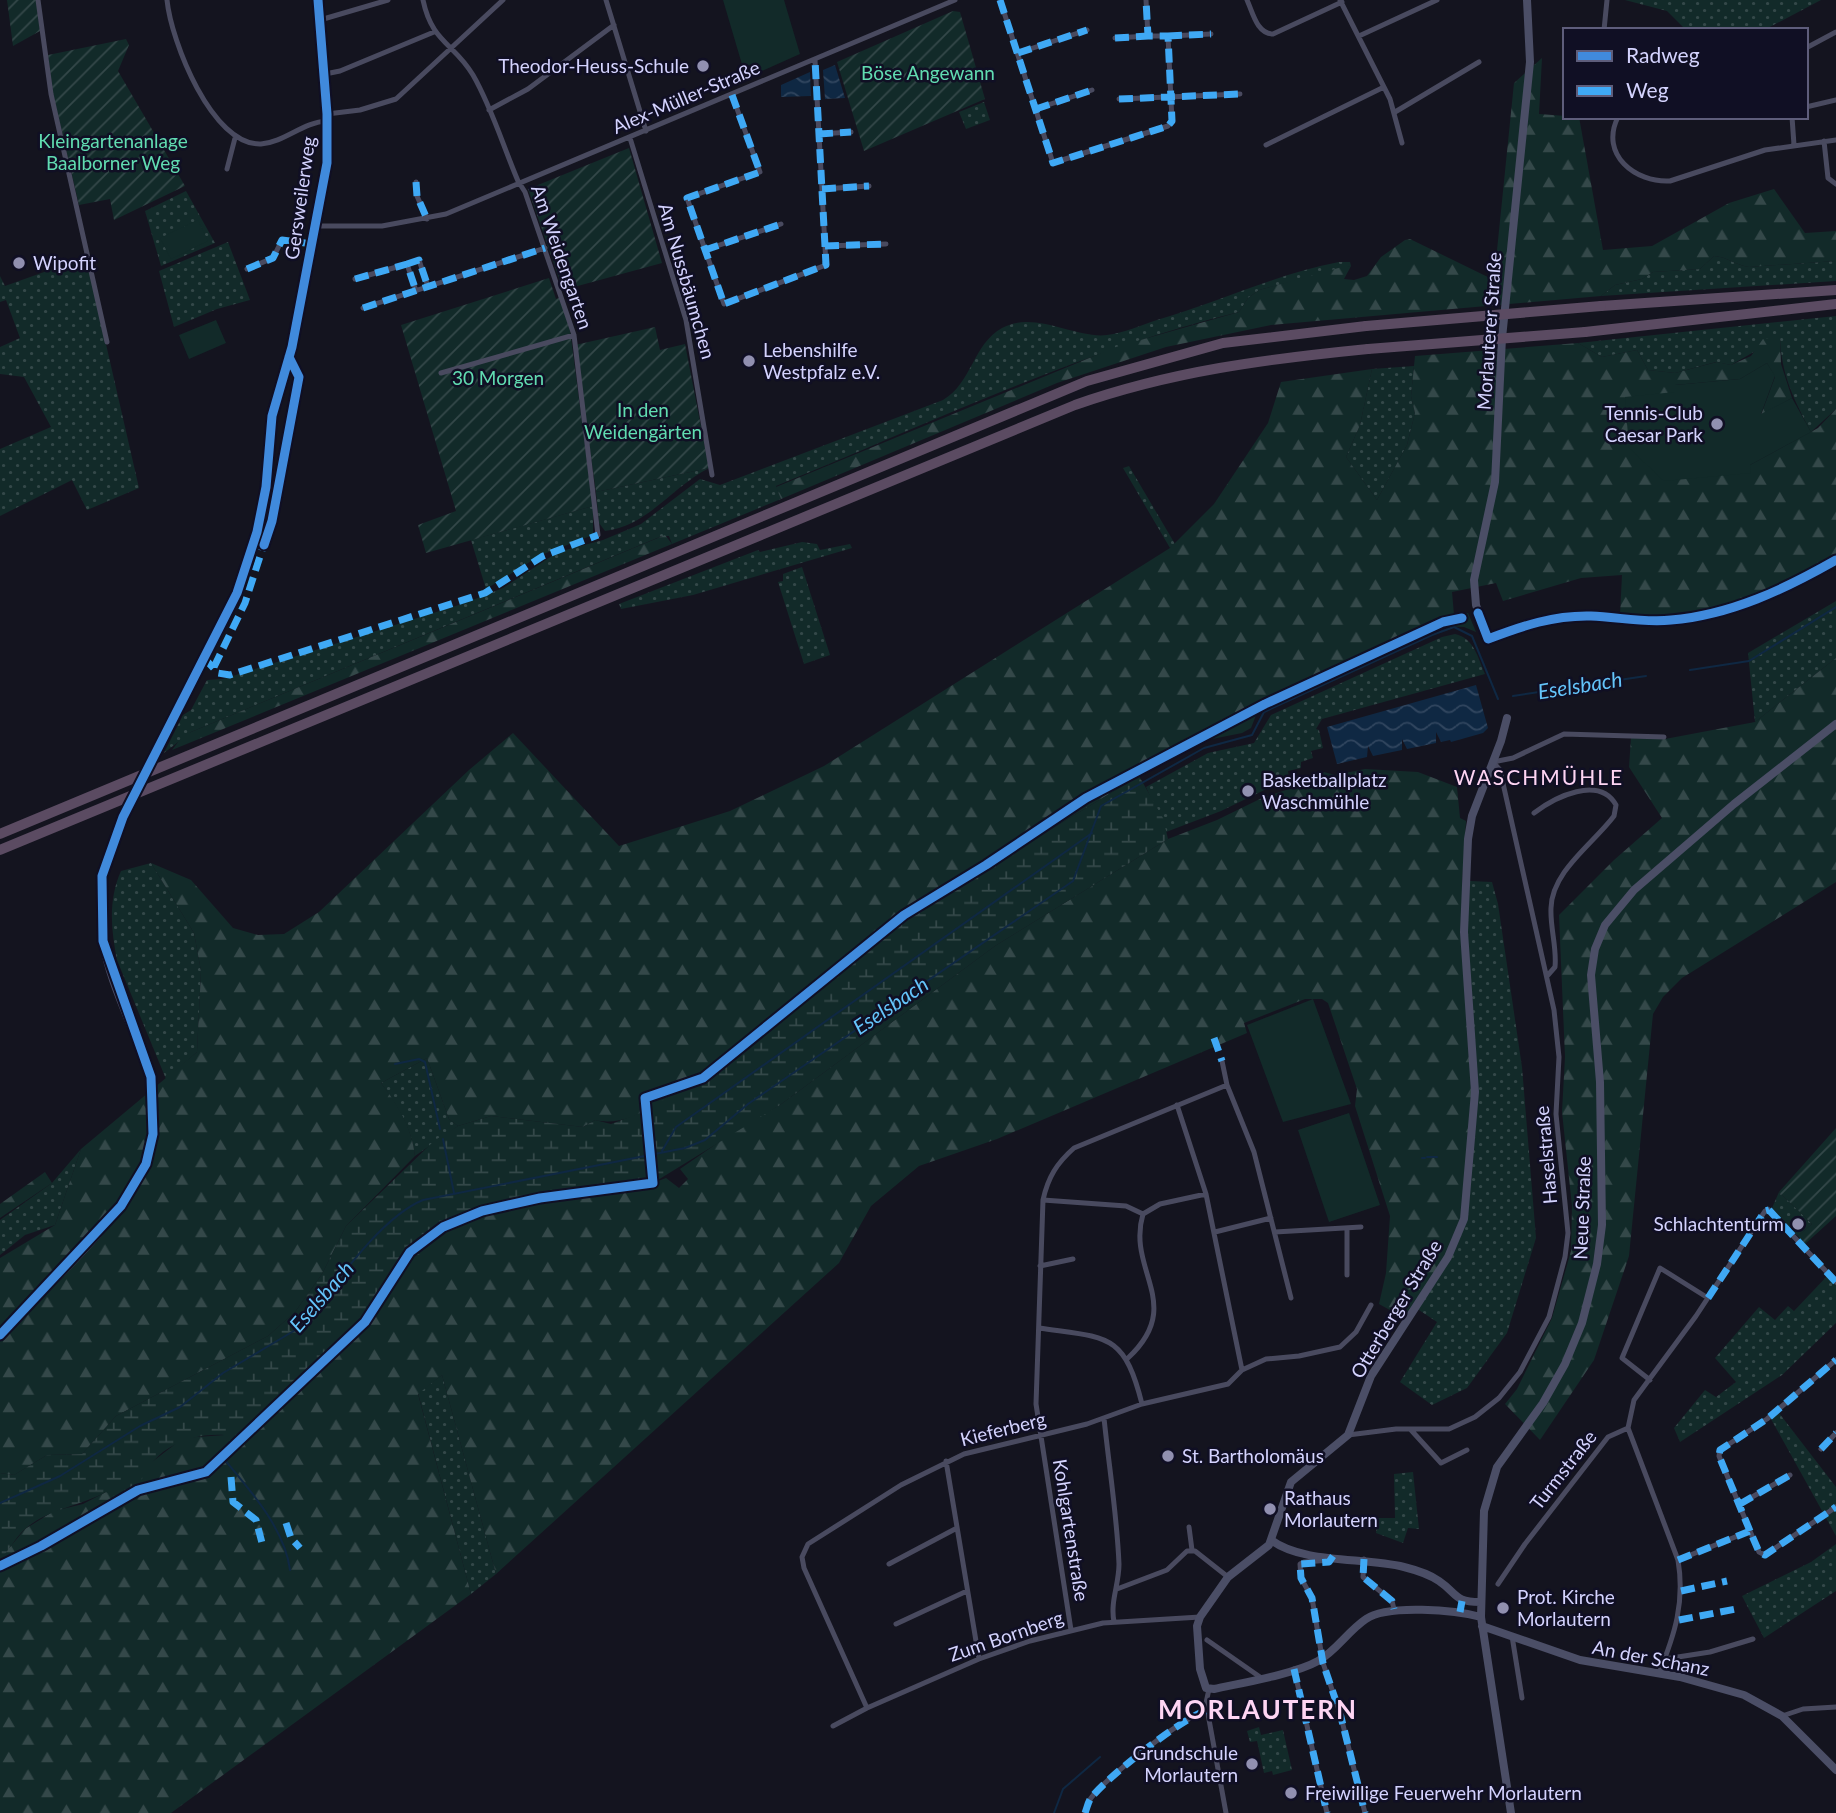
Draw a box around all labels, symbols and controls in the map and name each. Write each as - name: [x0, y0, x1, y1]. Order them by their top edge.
- legend: [1563, 28, 1808, 119]
- text: Radweg: [1626, 42, 1700, 67]
- place label: Theodor-Heuss-Schule: [498, 54, 689, 77]
- street label: Alex-Müller-Straße: [609, 55, 763, 138]
- marker: Theodor-Heuss-Schule: [695, 58, 711, 74]
- park label: Böse Angewann: [861, 61, 995, 84]
- text: Weg: [1626, 77, 1669, 102]
- park label: Kleingartenanlage Baalborner Weg: [38, 129, 188, 174]
- street label: Gersweilerweg: [279, 135, 320, 261]
- street label: Am Weidengarten: [527, 182, 598, 332]
- street label: Am Nussbäumchen: [654, 200, 721, 362]
- place label: Wipofit: [33, 251, 96, 274]
- street label: Morlauterer Straße: [1472, 251, 1505, 411]
- marker: Wipofit: [11, 255, 27, 271]
- place label: Lebenshilfe Westpfalz e.V.: [763, 338, 880, 383]
- marker: Lebenshilfe Westpfalz e.V.: [741, 353, 757, 369]
- park label: 30 Morgen: [452, 366, 544, 389]
- park label: In den Weidengärten: [584, 398, 702, 443]
- place label: Tennis-Club Caesar Park: [1605, 401, 1703, 446]
- marker: Tennis-Club Caesar Park: [1709, 416, 1725, 432]
- water label: Eselsbach: [1536, 666, 1624, 704]
- district label: WASCHMÜHLE: [1454, 764, 1624, 789]
- place label: Basketballplatz Waschmühle: [1262, 768, 1387, 813]
- marker: Basketballplatz Waschmühle: [1240, 783, 1256, 799]
- water label: Eselsbach: [848, 971, 932, 1039]
- street label: Haselstraße: [1530, 1105, 1561, 1205]
- street label: Neue Straße: [1568, 1156, 1595, 1260]
- place label: Schlachtenturm: [1653, 1212, 1784, 1235]
- marker: Schlachtenturm: [1790, 1216, 1806, 1232]
- street label: Otterberger Straße: [1345, 1235, 1446, 1382]
- water label: Eselsbach: [283, 1256, 358, 1336]
- street label: Kieferberg: [958, 1407, 1048, 1450]
- street label: Turmstraße: [1524, 1425, 1601, 1514]
- place label: St. Bartholomäus: [1182, 1444, 1324, 1467]
- marker: St. Bartholomäus: [1160, 1448, 1176, 1464]
- street label: Kohlgartenstraße: [1049, 1457, 1094, 1603]
- place label: Rathaus Morlautern: [1284, 1486, 1378, 1531]
- marker: Rathaus Morlautern: [1262, 1501, 1278, 1517]
- place label: Prot. Kirche Morlautern: [1517, 1585, 1615, 1630]
- marker: Prot. Kirche Morlautern: [1495, 1600, 1511, 1616]
- street label: Zum Bornberg: [945, 1605, 1066, 1666]
- street label: An der Schanz: [1591, 1635, 1712, 1680]
- district label: MORLAUTERN: [1158, 1693, 1358, 1725]
- place label: Grundschule Morlautern: [1133, 1741, 1238, 1786]
- marker: Grundschule Morlautern: [1244, 1756, 1260, 1772]
- place label: Freiwillige Feuerwehr Morlautern: [1305, 1781, 1582, 1804]
- marker: Freiwillige Feuerwehr Morlautern: [1283, 1785, 1299, 1801]

